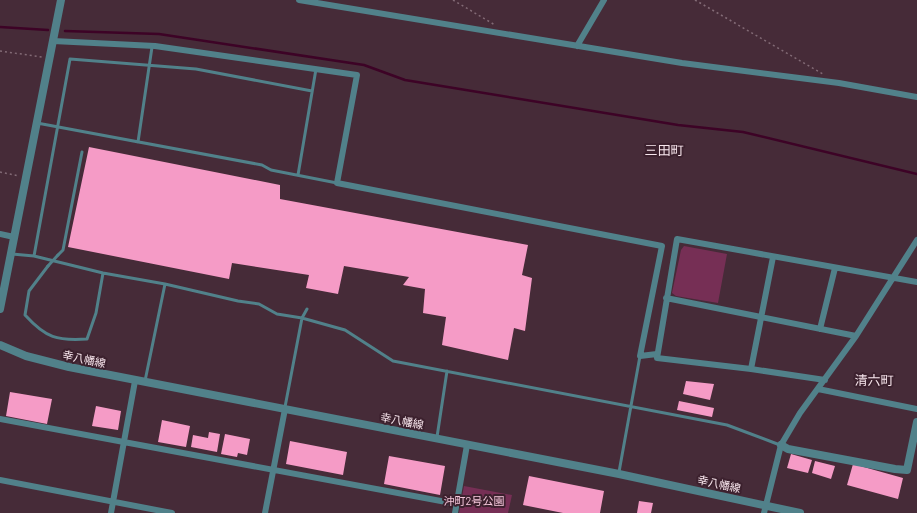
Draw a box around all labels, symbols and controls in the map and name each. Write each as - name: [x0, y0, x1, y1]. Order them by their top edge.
- district label: 三田町: [644, 142, 684, 158]
- street label: 幸八幡線: [61, 348, 107, 369]
- district label: 清六町: [854, 372, 894, 388]
- street label: 幸八幡線: [379, 410, 425, 431]
- street label: 幸八幡線: [696, 473, 742, 494]
- park label: 沖町2号公園: [444, 494, 504, 507]

